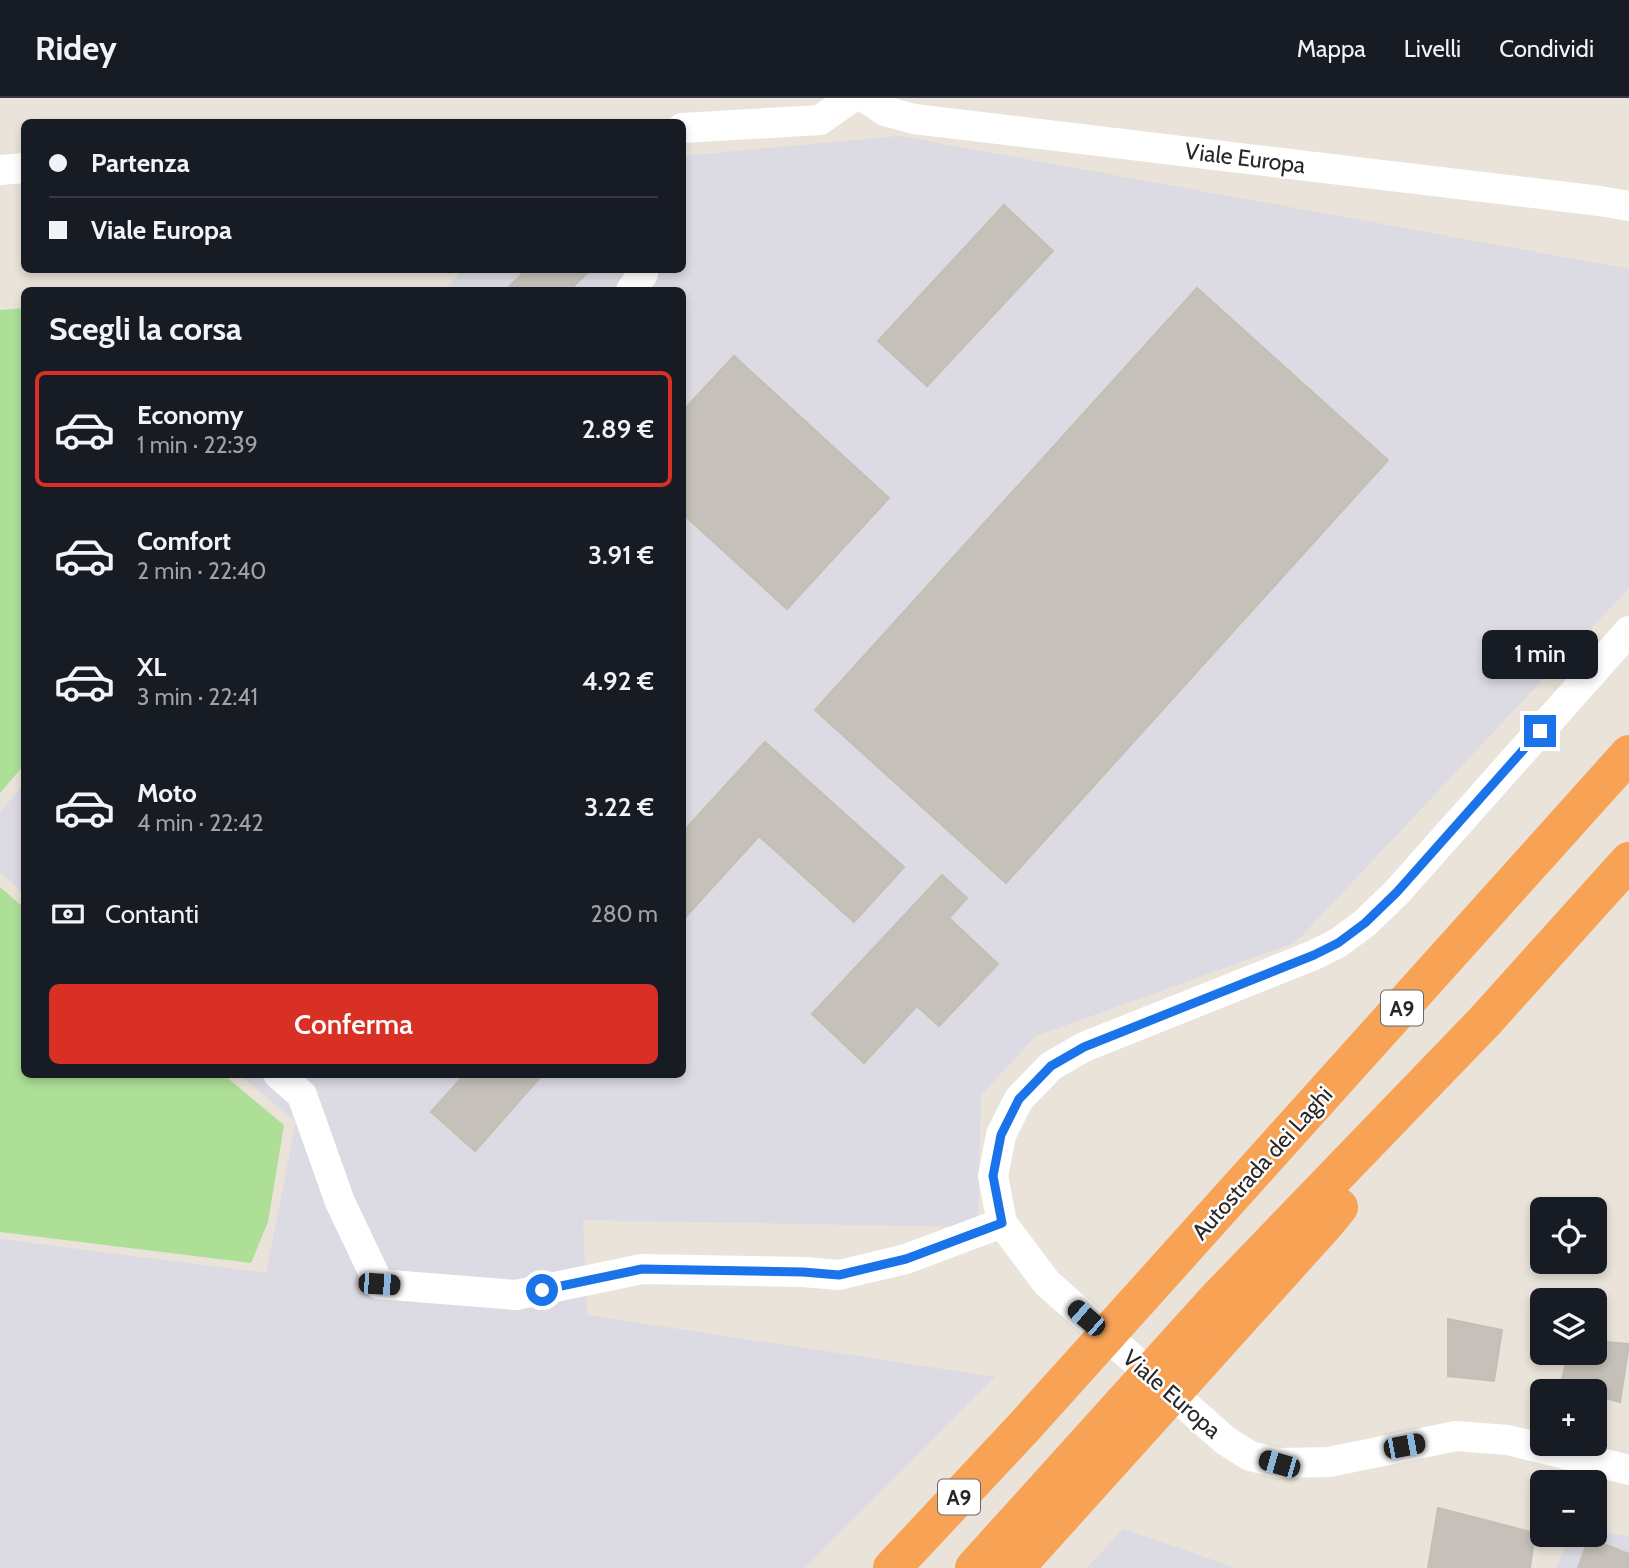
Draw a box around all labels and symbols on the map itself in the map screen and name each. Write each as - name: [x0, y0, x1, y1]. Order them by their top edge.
- street label: Viale Europa: [1183, 137, 1307, 179]
- callout: 1 min: [1482, 630, 1598, 678]
- route end: [1524, 715, 1556, 747]
- road number: A9: [1381, 990, 1423, 1026]
- street label: Autostrada dei Laghi: [1186, 1081, 1338, 1245]
- car: [358, 1272, 401, 1296]
- route start: [526, 1274, 558, 1306]
- car: [1064, 1296, 1109, 1340]
- street label: Viale Europa: [1117, 1344, 1227, 1444]
- car: [1382, 1432, 1427, 1460]
- car: [1256, 1448, 1303, 1480]
- road number: A9: [938, 1480, 980, 1514]

